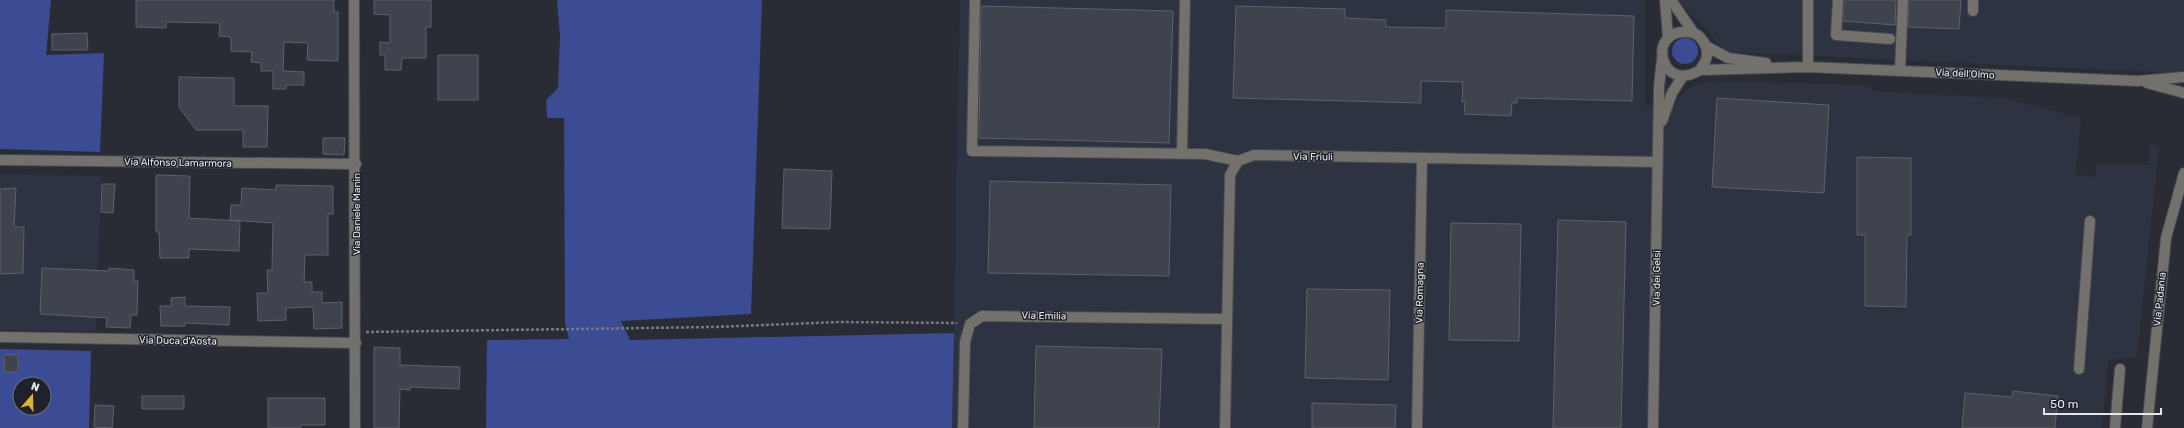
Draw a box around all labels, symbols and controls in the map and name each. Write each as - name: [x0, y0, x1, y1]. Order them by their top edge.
- street label: Via dell'Olmo: [1935, 66, 1995, 82]
- street label: Via Friuli: [1293, 151, 1333, 163]
- street label: Via Alfonso Lamarmora: [124, 156, 232, 170]
- street label: Via Daniele Manin: [351, 173, 363, 255]
- street label: Via dei Gelsi: [1651, 250, 1663, 306]
- street label: Via Romagna: [1413, 262, 1427, 324]
- street label: Via Padania: [2151, 272, 2169, 327]
- street label: Via Emilia: [1022, 310, 1066, 322]
- street label: Via Duca d'Aosta: [139, 334, 217, 348]
- north arrow: [12, 376, 52, 416]
- text: N: [29, 380, 41, 395]
- scale bar: [2044, 390, 2161, 416]
- text: 50 m: [2050, 397, 2078, 411]

